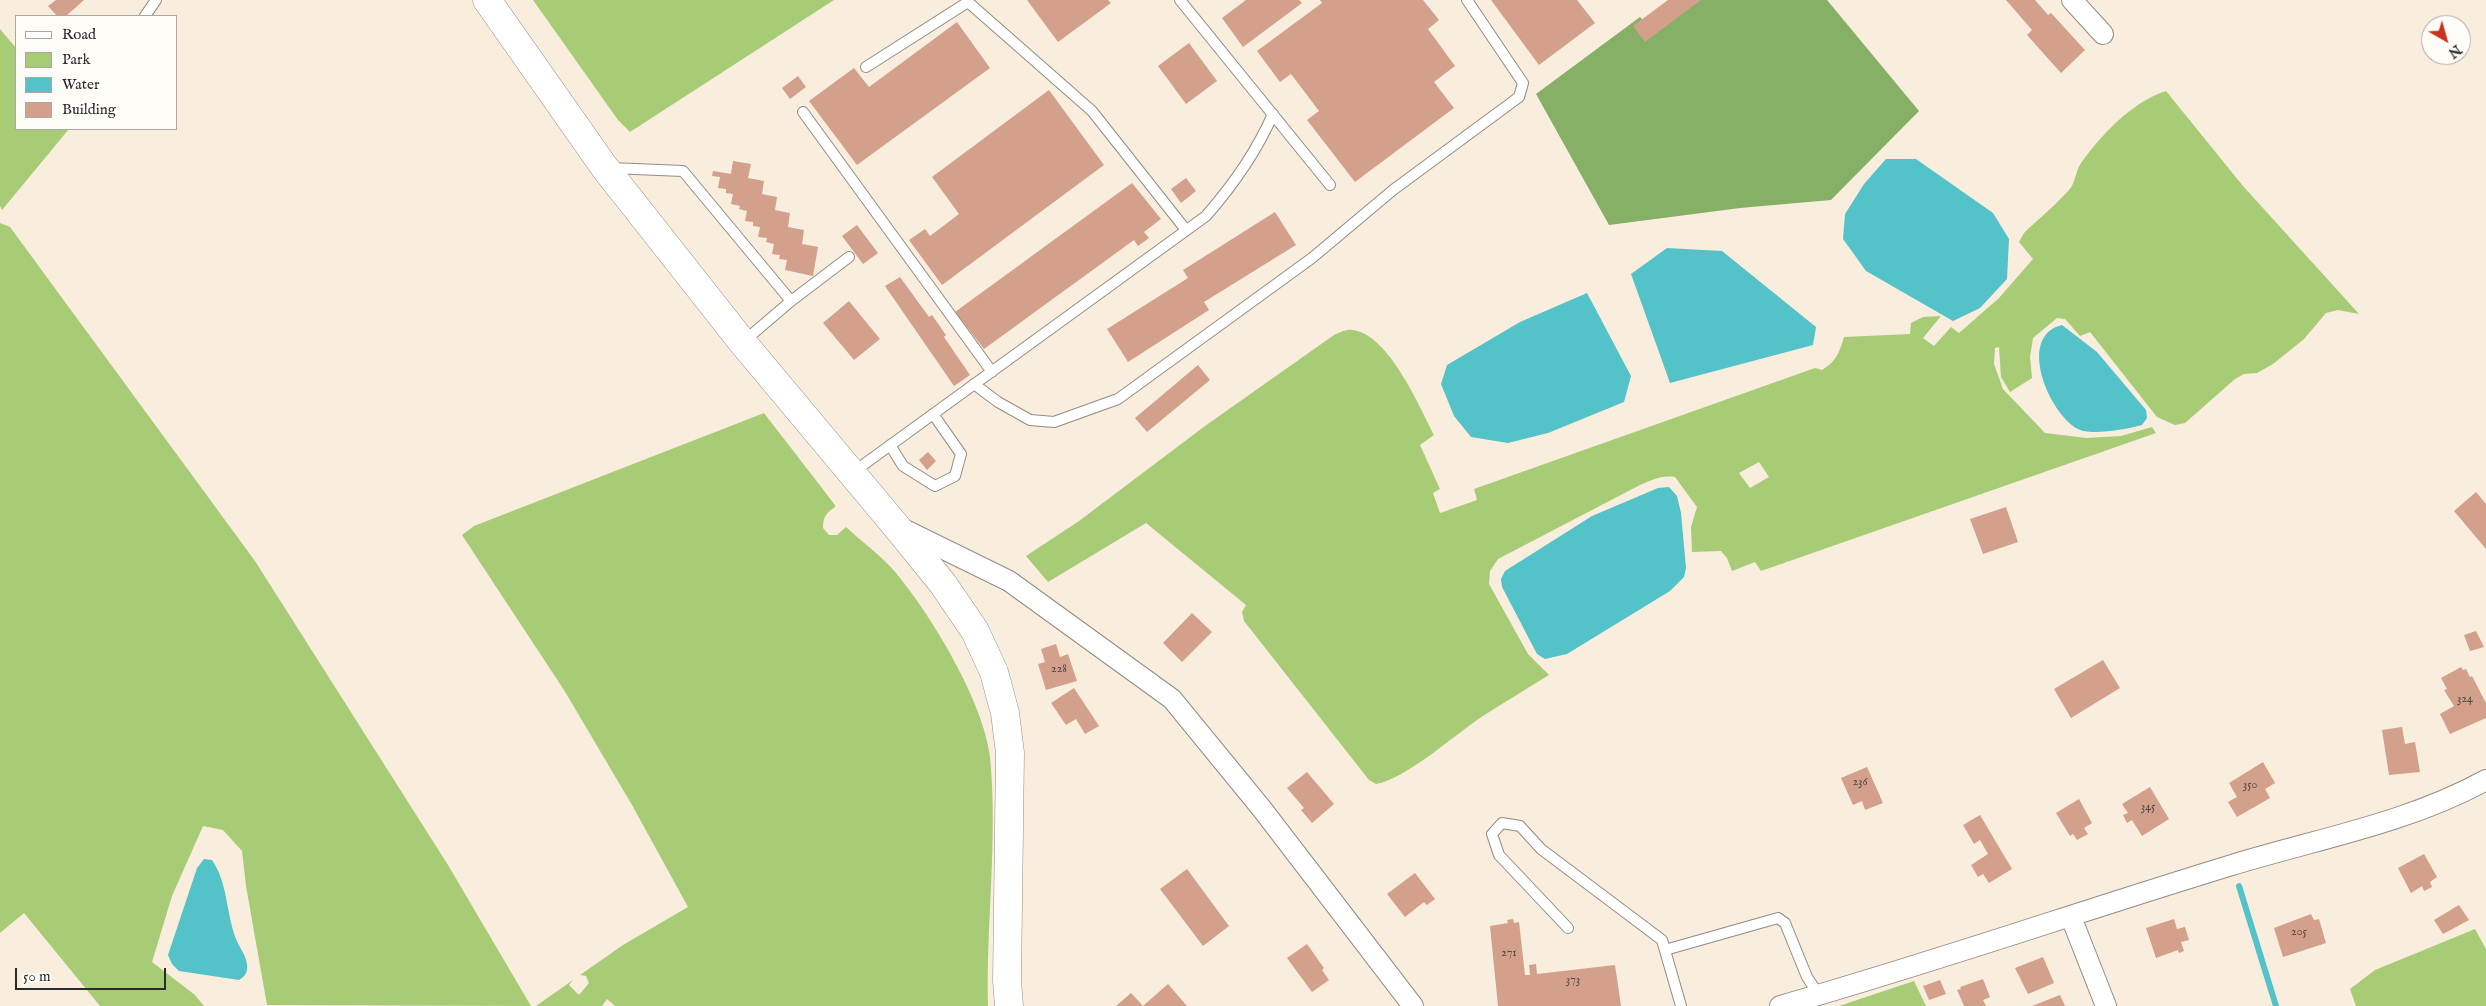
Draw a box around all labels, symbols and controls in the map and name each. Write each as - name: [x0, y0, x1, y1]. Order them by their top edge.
- legend: [15, 15, 178, 130]
- north arrow: [2421, 15, 2471, 65]
- text: Road: [62, 25, 96, 44]
- text: N: [2444, 40, 2465, 62]
- text: Park: [62, 50, 91, 69]
- text: Water: [62, 75, 99, 94]
- text: Building: [62, 100, 116, 119]
- house number: 228: [1051, 663, 1067, 677]
- house number: 324: [2457, 693, 2473, 707]
- house number: 236: [1852, 776, 1868, 790]
- house number: 350: [2243, 779, 2257, 793]
- house number: 345: [2141, 801, 2155, 815]
- house number: 205: [2291, 926, 2307, 940]
- house number: 271: [1501, 947, 1517, 961]
- scale bar: [18, 958, 169, 990]
- text: 50 m: [23, 967, 51, 986]
- house number: 373: [1566, 974, 1580, 988]

